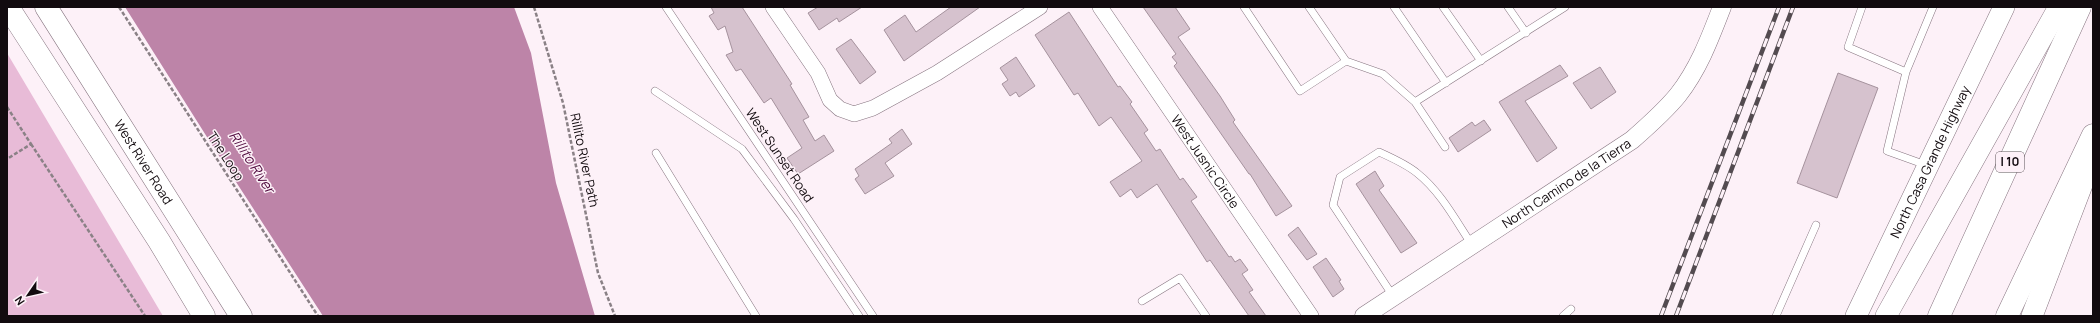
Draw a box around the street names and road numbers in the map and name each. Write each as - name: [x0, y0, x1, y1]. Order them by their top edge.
- street label: North Casa Grande Highway: [1886, 82, 1974, 241]
- street label: West Sunset Road: [742, 104, 818, 206]
- street label: Rillito River Path: [566, 111, 604, 209]
- street label: West Jusnic Circle: [1167, 111, 1244, 212]
- street label: West River Road: [110, 116, 177, 208]
- street label: The Loop: [203, 128, 249, 184]
- street label: North Camino de la Tierra: [1498, 134, 1634, 232]
- road number: I 10: [1996, 152, 2024, 172]

